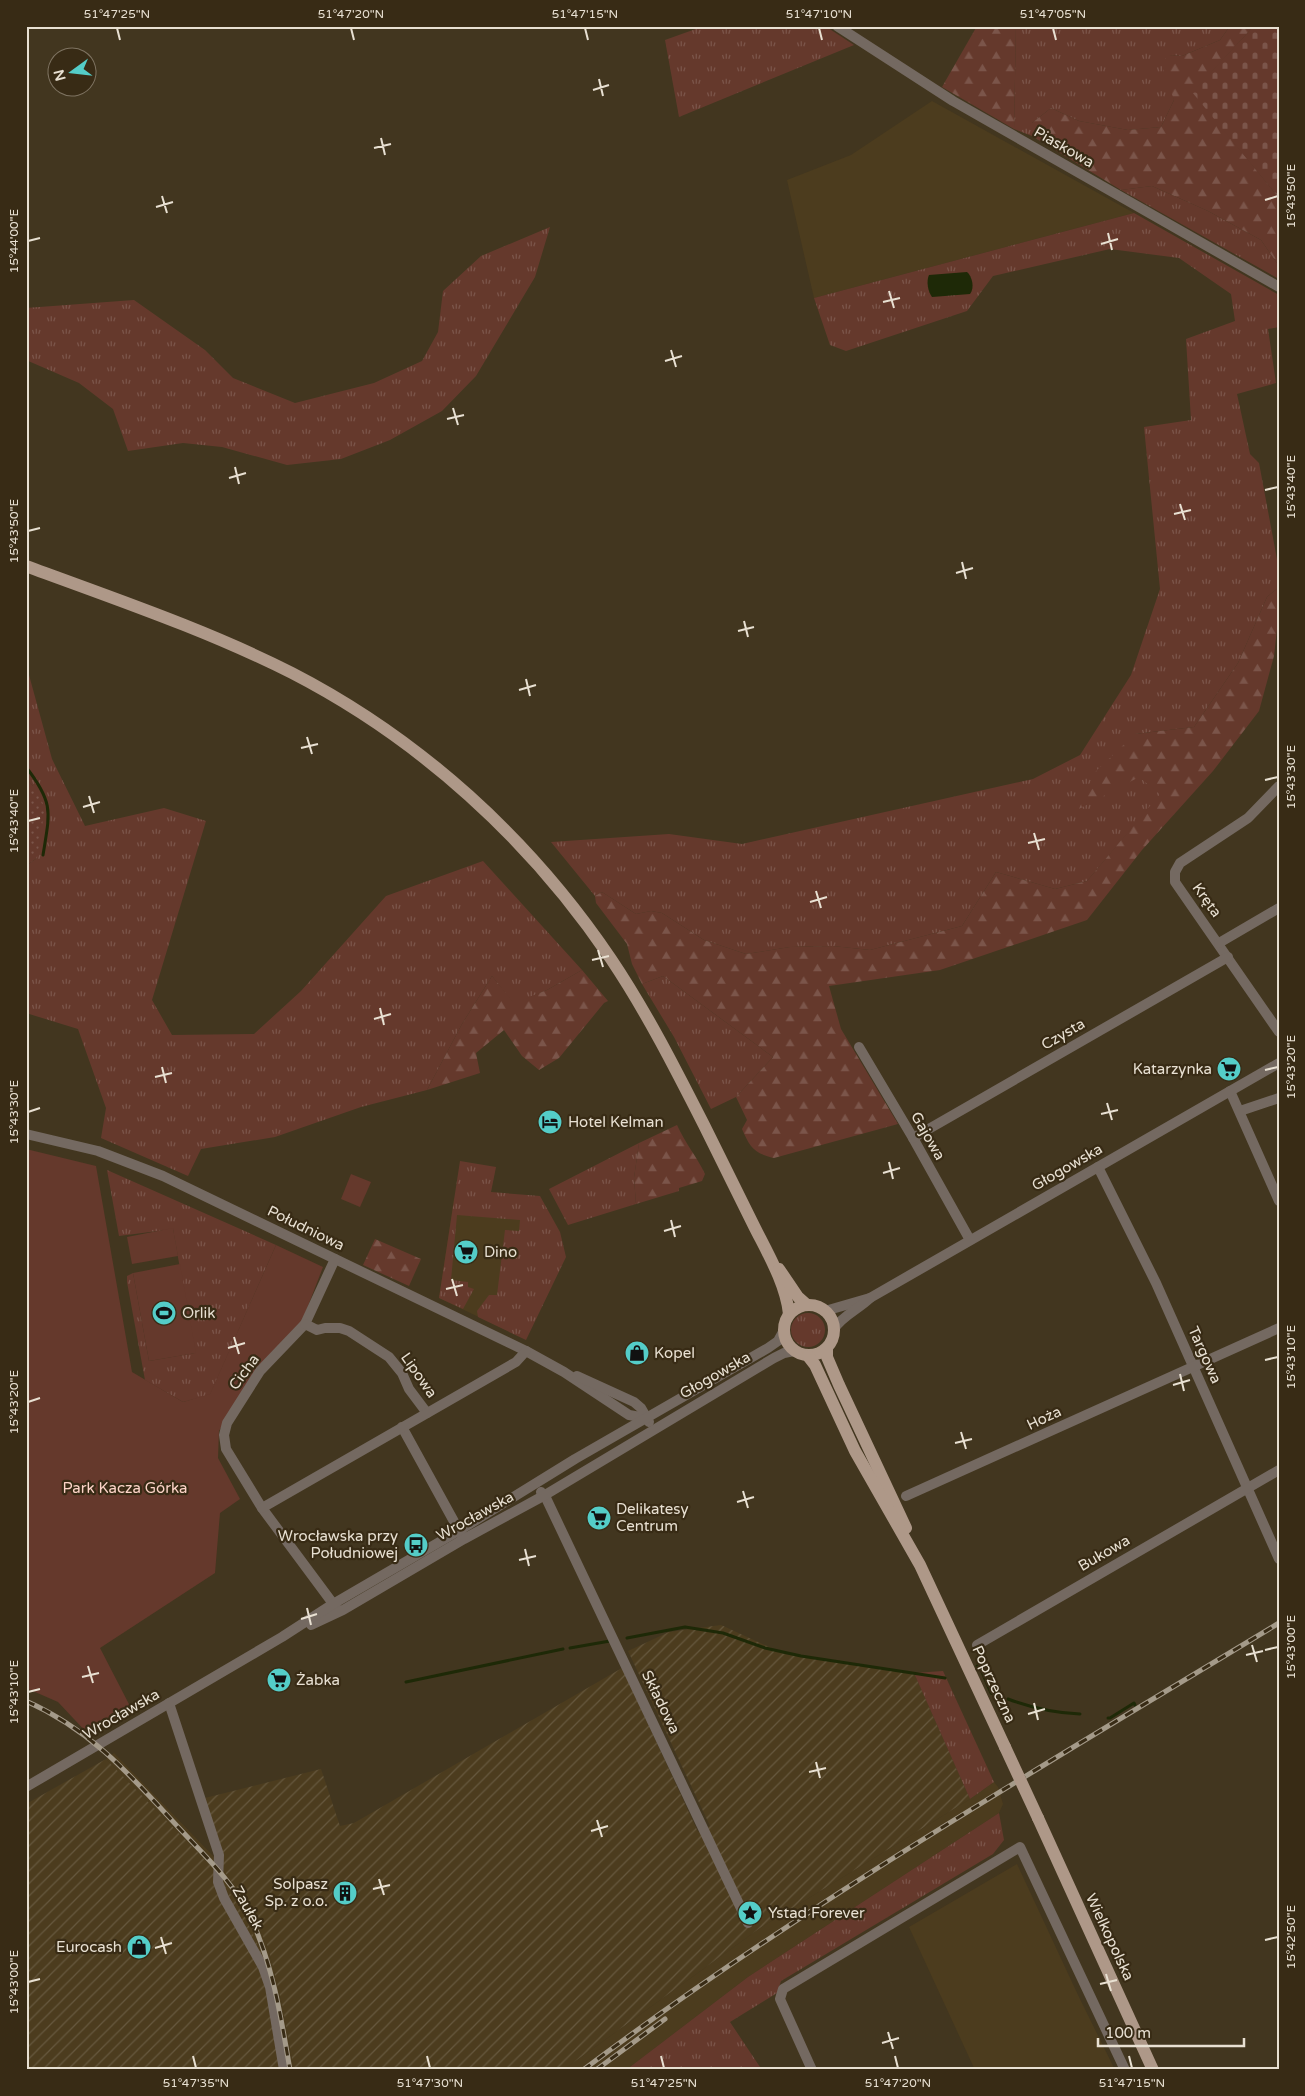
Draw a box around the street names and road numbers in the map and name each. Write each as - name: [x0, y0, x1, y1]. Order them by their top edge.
- street label: Piaskowa: [1031, 123, 1097, 171]
- street label: Kręta: [1188, 879, 1226, 921]
- street label: Czysta: [1038, 1014, 1088, 1054]
- street label: Gajowa: [907, 1109, 949, 1163]
- street label: Głogowska: [1029, 1140, 1105, 1194]
- street label: Południowa: [264, 1202, 348, 1254]
- street label: Targowa: [1184, 1324, 1226, 1386]
- street label: Głogowska: [677, 1348, 753, 1402]
- street label: Lipowa: [397, 1349, 441, 1401]
- street label: Cicha: [225, 1351, 263, 1393]
- street label: Hoża: [1024, 1402, 1064, 1434]
- street label: Wrocławska: [433, 1487, 517, 1545]
- street label: Bukowa: [1075, 1531, 1133, 1575]
- street label: Poprzeczna: [968, 1642, 1020, 1726]
- street label: Składowa: [638, 1667, 684, 1737]
- street label: Wrocławska: [79, 1685, 163, 1743]
- street label: Zaułek: [229, 1883, 267, 1933]
- street label: Wielkopolska: [1082, 1891, 1138, 1983]

